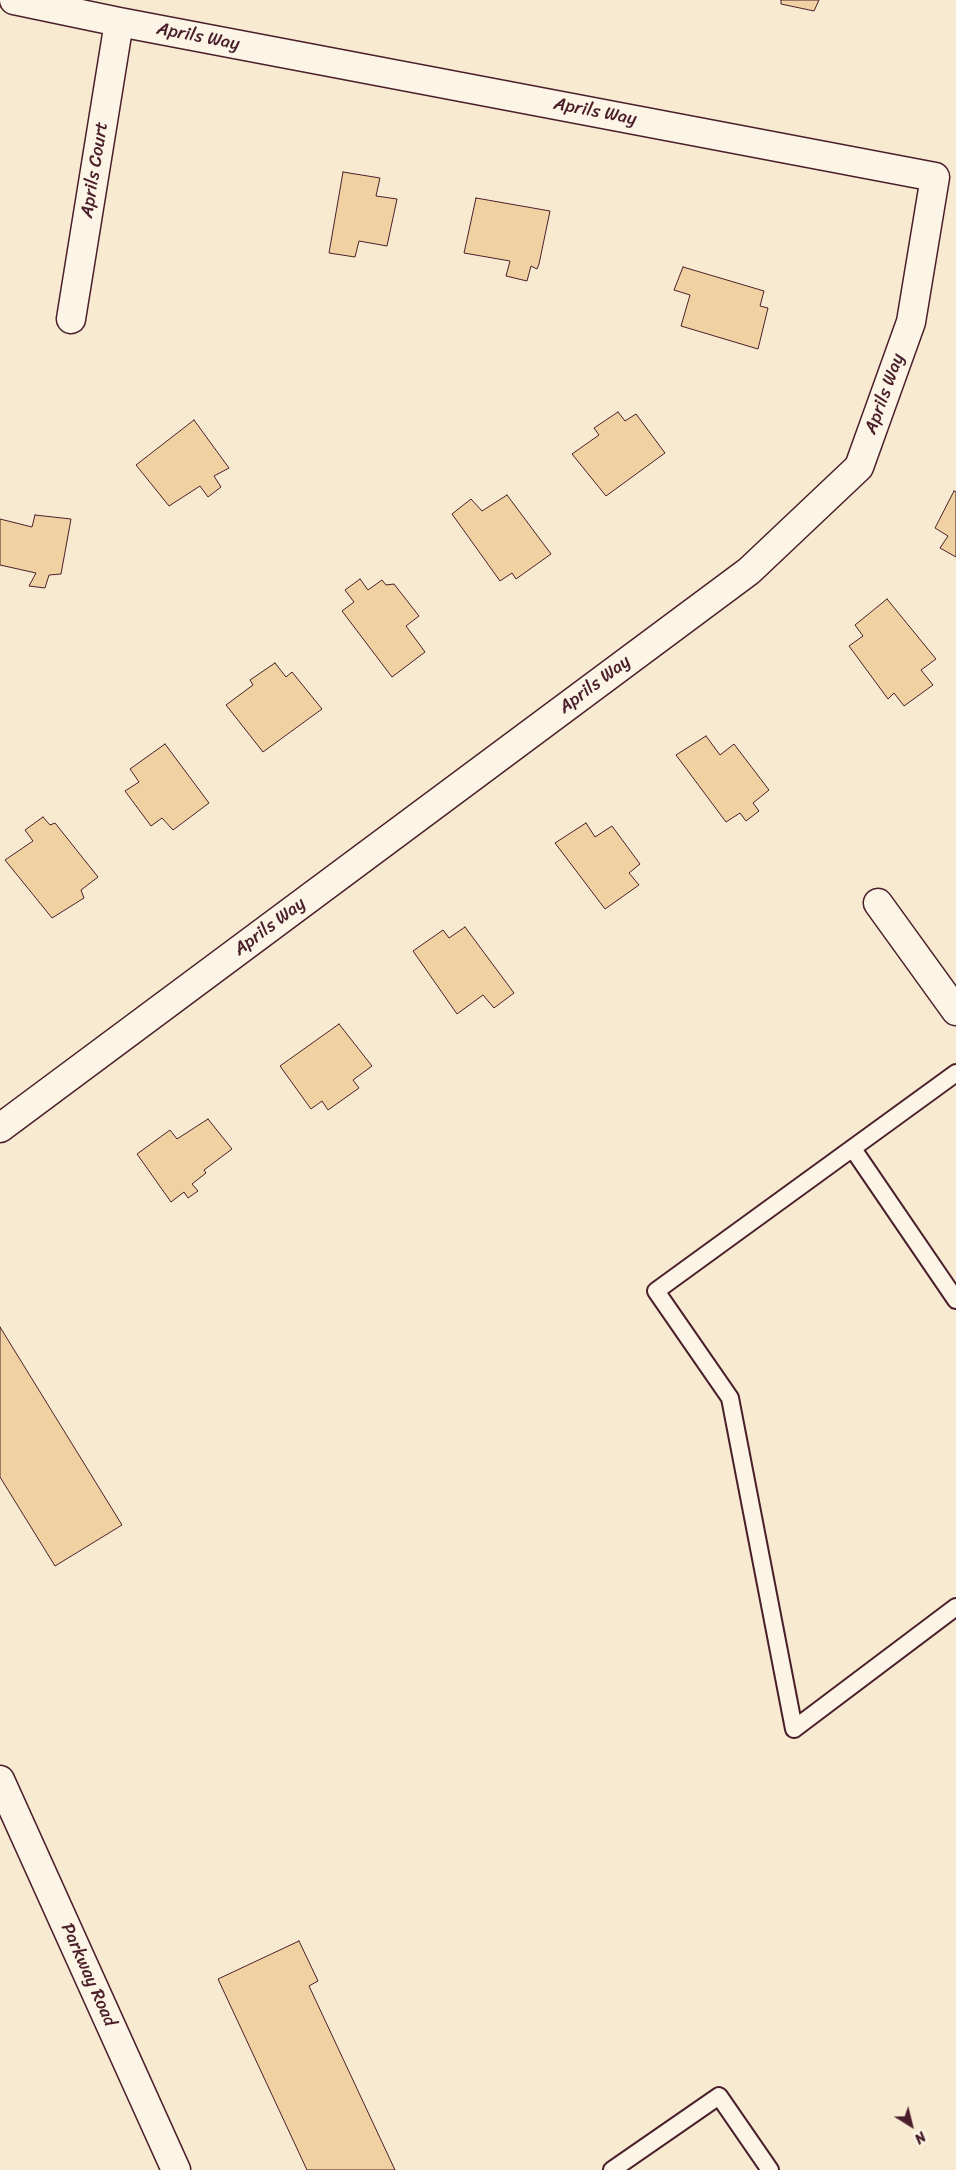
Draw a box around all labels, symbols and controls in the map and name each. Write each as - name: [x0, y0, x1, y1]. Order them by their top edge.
- street label: Aprils Way: [155, 18, 241, 56]
- street label: Aprils Way: [552, 93, 638, 131]
- street label: Aprils Court: [77, 120, 113, 220]
- street label: Aprils Way: [860, 351, 910, 437]
- street label: Aprils Way: [555, 651, 635, 719]
- street label: Aprils Way: [230, 893, 310, 961]
- street label: Parkway Road: [56, 1920, 120, 2030]
- north arrow: [886, 2100, 936, 2150]
- text: N: [909, 2125, 931, 2150]

